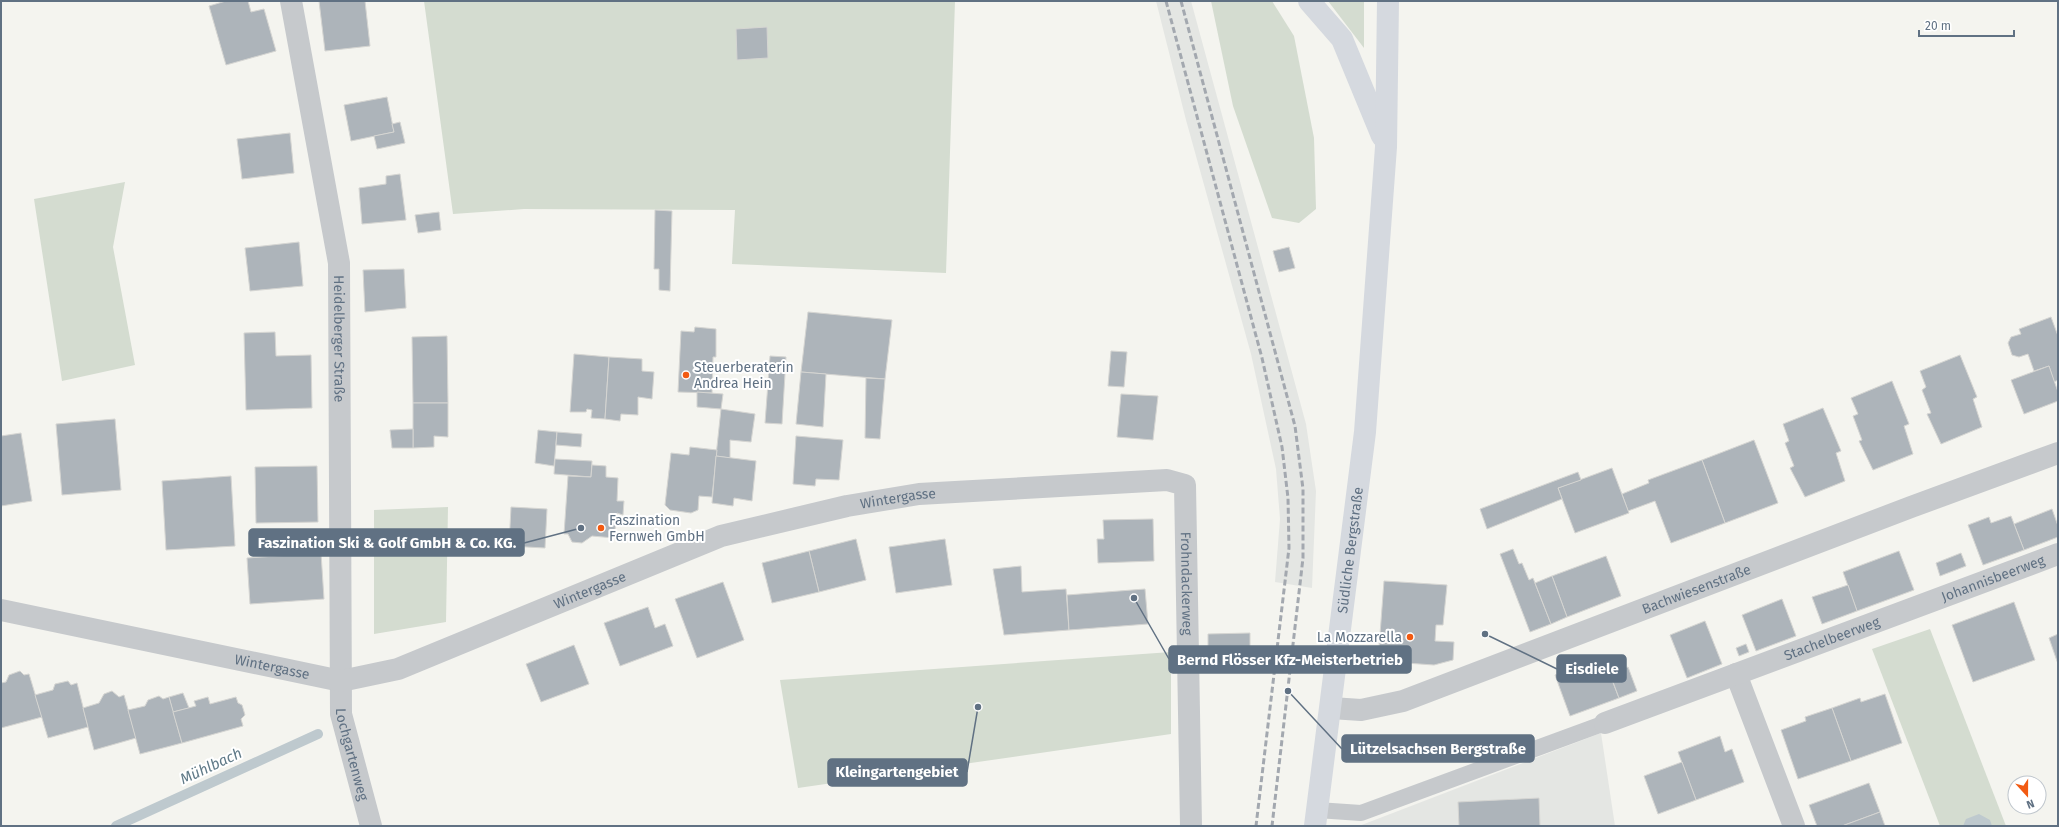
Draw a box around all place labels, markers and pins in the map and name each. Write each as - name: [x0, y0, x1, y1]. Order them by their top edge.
- place label: Steuerberaterin Andrea Hein: [694, 359, 794, 392]
- marker: Steuerberaterin Andrea Hein: [681, 370, 691, 380]
- place label: Faszination Fernweh GmbH: [609, 512, 705, 545]
- marker: Faszination Fernweh GmbH: [596, 523, 606, 533]
- callout: Faszination Ski & Golf GmbH & Co. KG.: [249, 529, 524, 556]
- place label: La Mozzarella: [1317, 629, 1402, 646]
- marker: La Mozzarella: [1405, 632, 1415, 642]
- callout: Bernd Flösser Kfz-Meisterbetrieb: [1169, 646, 1411, 673]
- callout: Eisdiele: [1557, 655, 1626, 682]
- callout: Lützelsachsen Bergstraße: [1342, 735, 1534, 762]
- callout: Kleingartengebiet: [828, 759, 967, 786]

